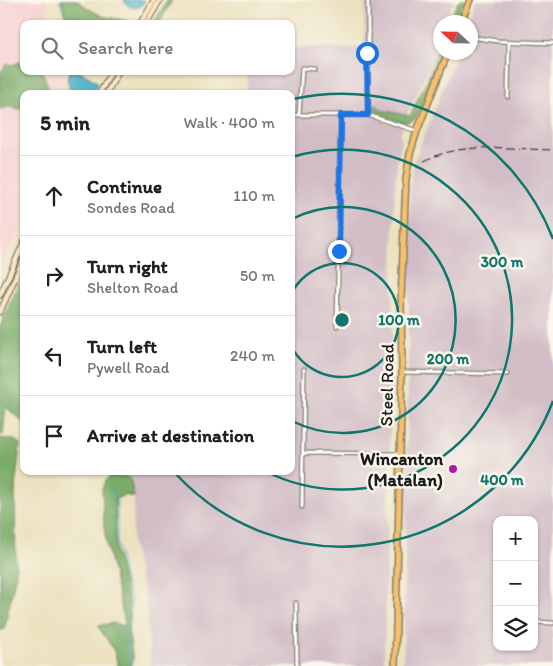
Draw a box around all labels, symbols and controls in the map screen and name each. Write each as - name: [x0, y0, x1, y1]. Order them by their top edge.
- north arrow: [433, 15, 478, 60]
- search box: [20, 20, 295, 75]
- icon: search: [38, 34, 66, 62]
- text: Search here: [78, 36, 173, 59]
- route start: [356, 42, 379, 65]
- text: 5 min: [40, 110, 90, 135]
- text: Walk · 400 m: [183, 113, 275, 132]
- text: Continue: [87, 175, 162, 198]
- icon: ahead: [40, 182, 68, 210]
- text: 110 m: [233, 186, 275, 205]
- text: Sondes Road: [87, 198, 175, 217]
- route end: [328, 240, 351, 263]
- text: 300 m: [481, 253, 524, 271]
- text: Turn right: [87, 255, 168, 278]
- icon: right: [40, 262, 68, 290]
- text: 50 m: [240, 266, 275, 285]
- text: Shelton Road: [87, 278, 178, 297]
- centre of rings: [333, 311, 351, 329]
- text: 100 m: [378, 311, 420, 329]
- text: Turn left: [87, 335, 157, 358]
- icon: left: [40, 342, 68, 370]
- street label: Steel Road: [375, 343, 399, 427]
- text: 240 m: [230, 346, 275, 365]
- text: 200 m: [427, 350, 470, 368]
- text: Pywell Road: [87, 358, 169, 377]
- icon: arrive: [40, 422, 68, 450]
- text: Arrive at destination: [87, 424, 254, 447]
- place label: Wincanton (Matalan): [360, 448, 443, 491]
- marker: Wincanton (Matalan): [447, 463, 459, 475]
- text: 400 m: [480, 471, 524, 489]
- map controls: [493, 516, 538, 651]
- button: +: [493, 516, 538, 561]
- button: −: [493, 561, 538, 606]
- button: layers: [493, 606, 538, 651]

